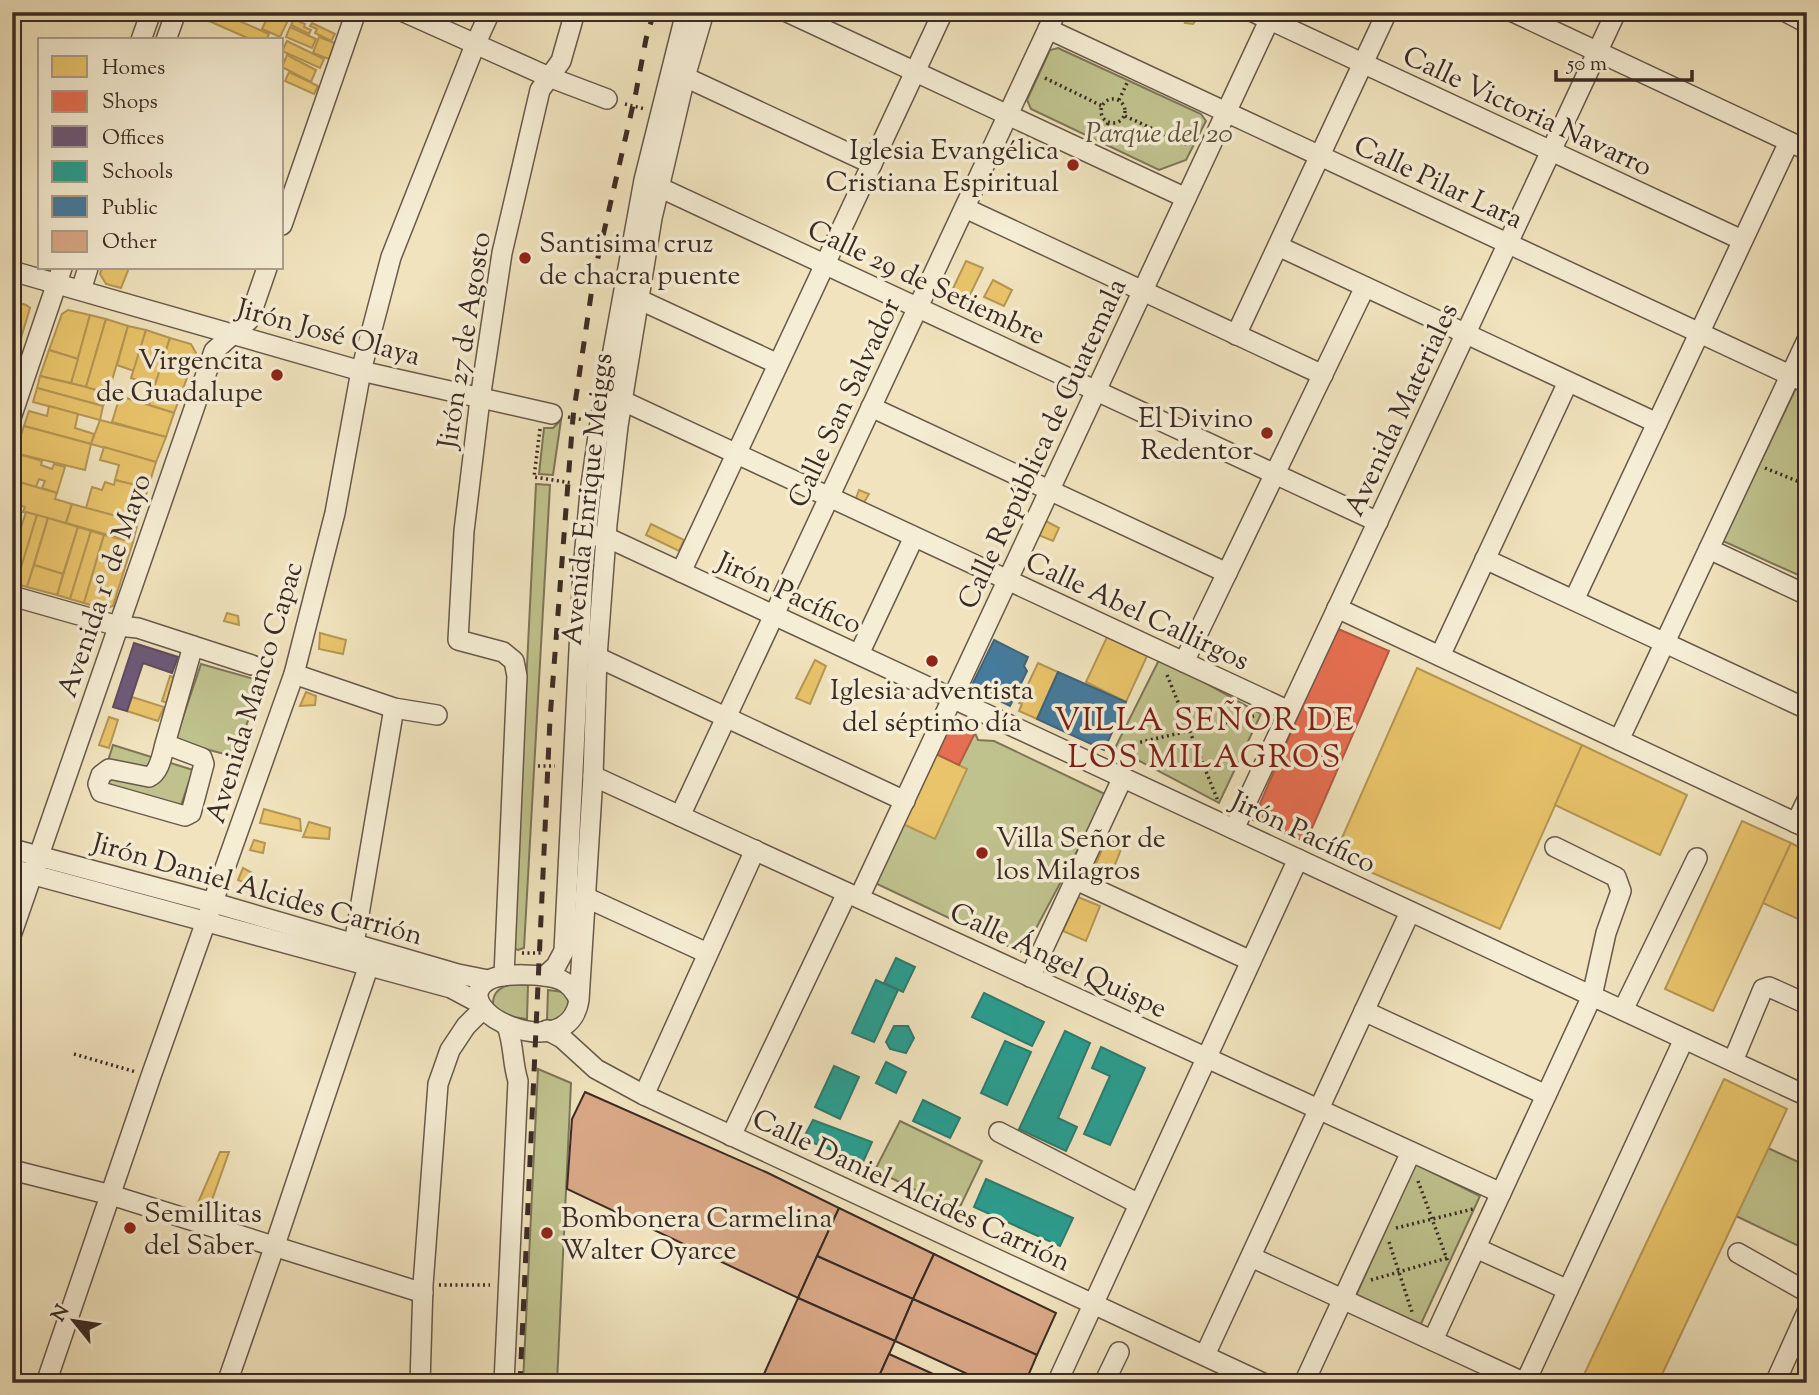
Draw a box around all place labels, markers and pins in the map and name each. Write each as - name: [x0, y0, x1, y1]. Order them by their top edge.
- place label: Iglesia Evangélica Cristiana Espiritual: [826, 132, 1059, 204]
- marker: Iglesia Evangélica Cristiana Espiritual: [1065, 157, 1081, 173]
- place label: Santisima cruz de chacra puente: [539, 225, 741, 297]
- marker: Santisima cruz de chacra puente: [517, 250, 533, 266]
- place label: Virgencita de Guadalupe: [96, 342, 263, 414]
- marker: Virgencita de Guadalupe: [269, 367, 285, 383]
- place label: El Divino Redentor: [1138, 400, 1253, 472]
- marker: El Divino Redentor: [1259, 425, 1275, 441]
- marker: Iglesia adventista del séptimo día: [924, 653, 940, 669]
- place label: Iglesia adventista del séptimo día: [830, 672, 1034, 744]
- place label: Villa Señor de los Milagros: [996, 820, 1166, 892]
- marker: Villa Señor de los Milagros: [974, 845, 990, 861]
- place label: Semillitas del Saber: [144, 1195, 262, 1267]
- place label: Bombonera Carmelina Walter Oyarce: [561, 1200, 832, 1272]
- marker: Semillitas del Saber: [122, 1220, 138, 1236]
- marker: Bombonera Carmelina Walter Oyarce: [539, 1225, 555, 1241]

